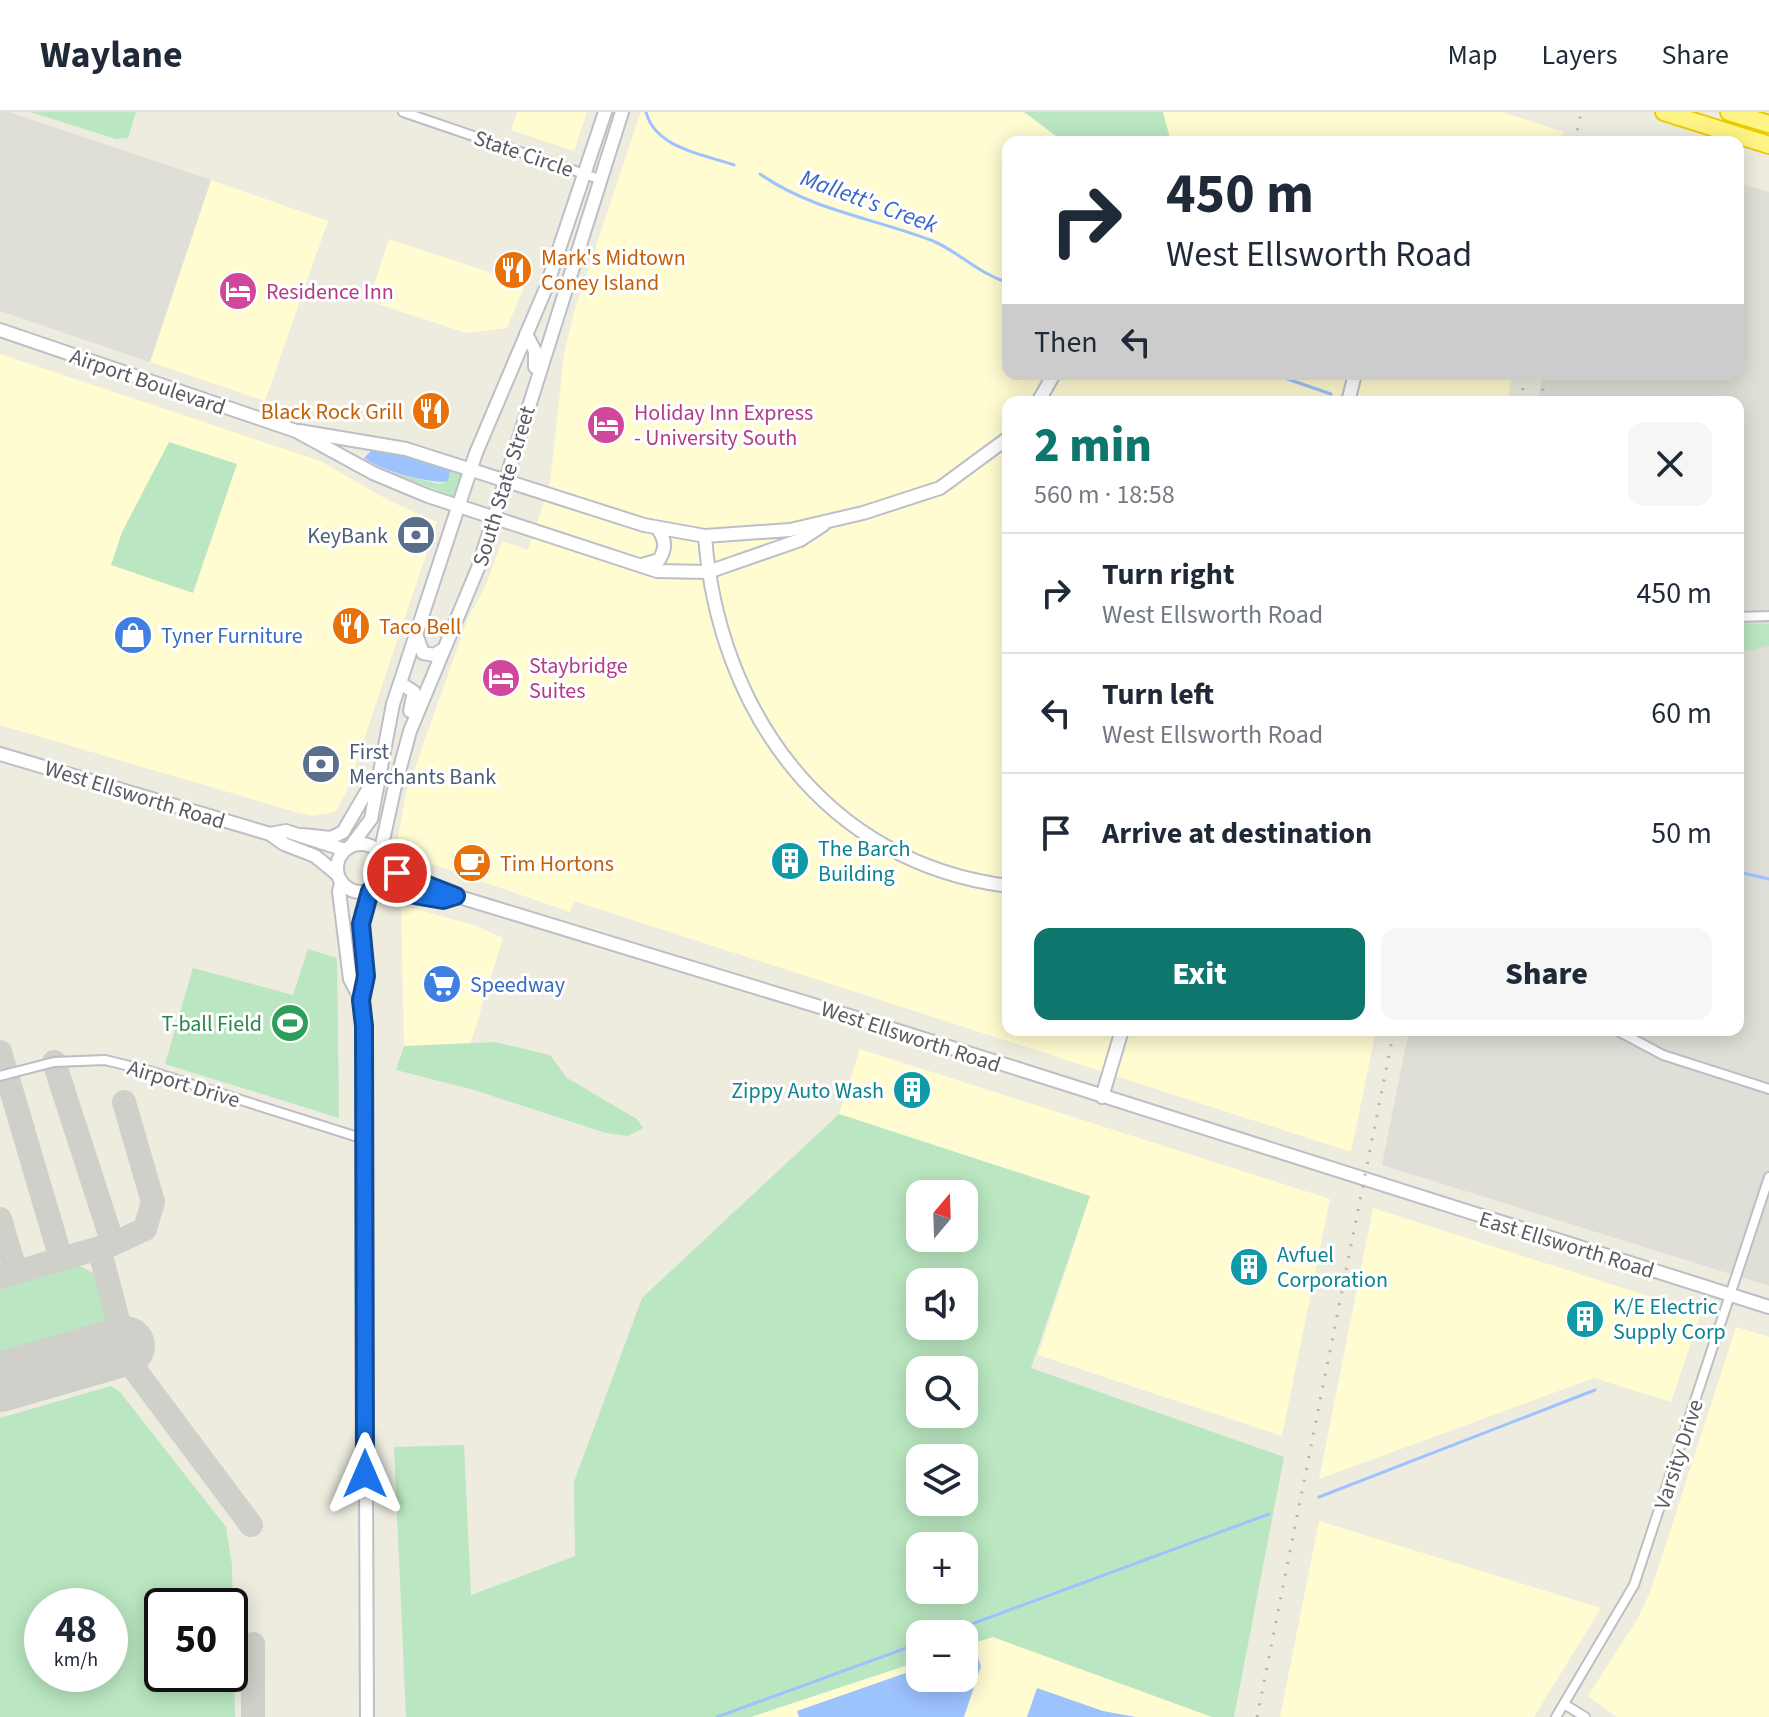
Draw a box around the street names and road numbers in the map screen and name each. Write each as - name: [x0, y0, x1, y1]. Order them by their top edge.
- street label: State Circle: [470, 122, 578, 186]
- street label: Airport Boulevard: [66, 340, 230, 424]
- street label: South State Street: [464, 402, 544, 570]
- street label: West Ellsworth Road: [41, 752, 229, 838]
- street label: West Ellsworth Road: [817, 993, 1005, 1081]
- street label: Airport Drive: [123, 1052, 244, 1116]
- street label: East Ellsworth Road: [1475, 1203, 1658, 1287]
- street label: Varsity Drive: [1646, 1395, 1712, 1513]

